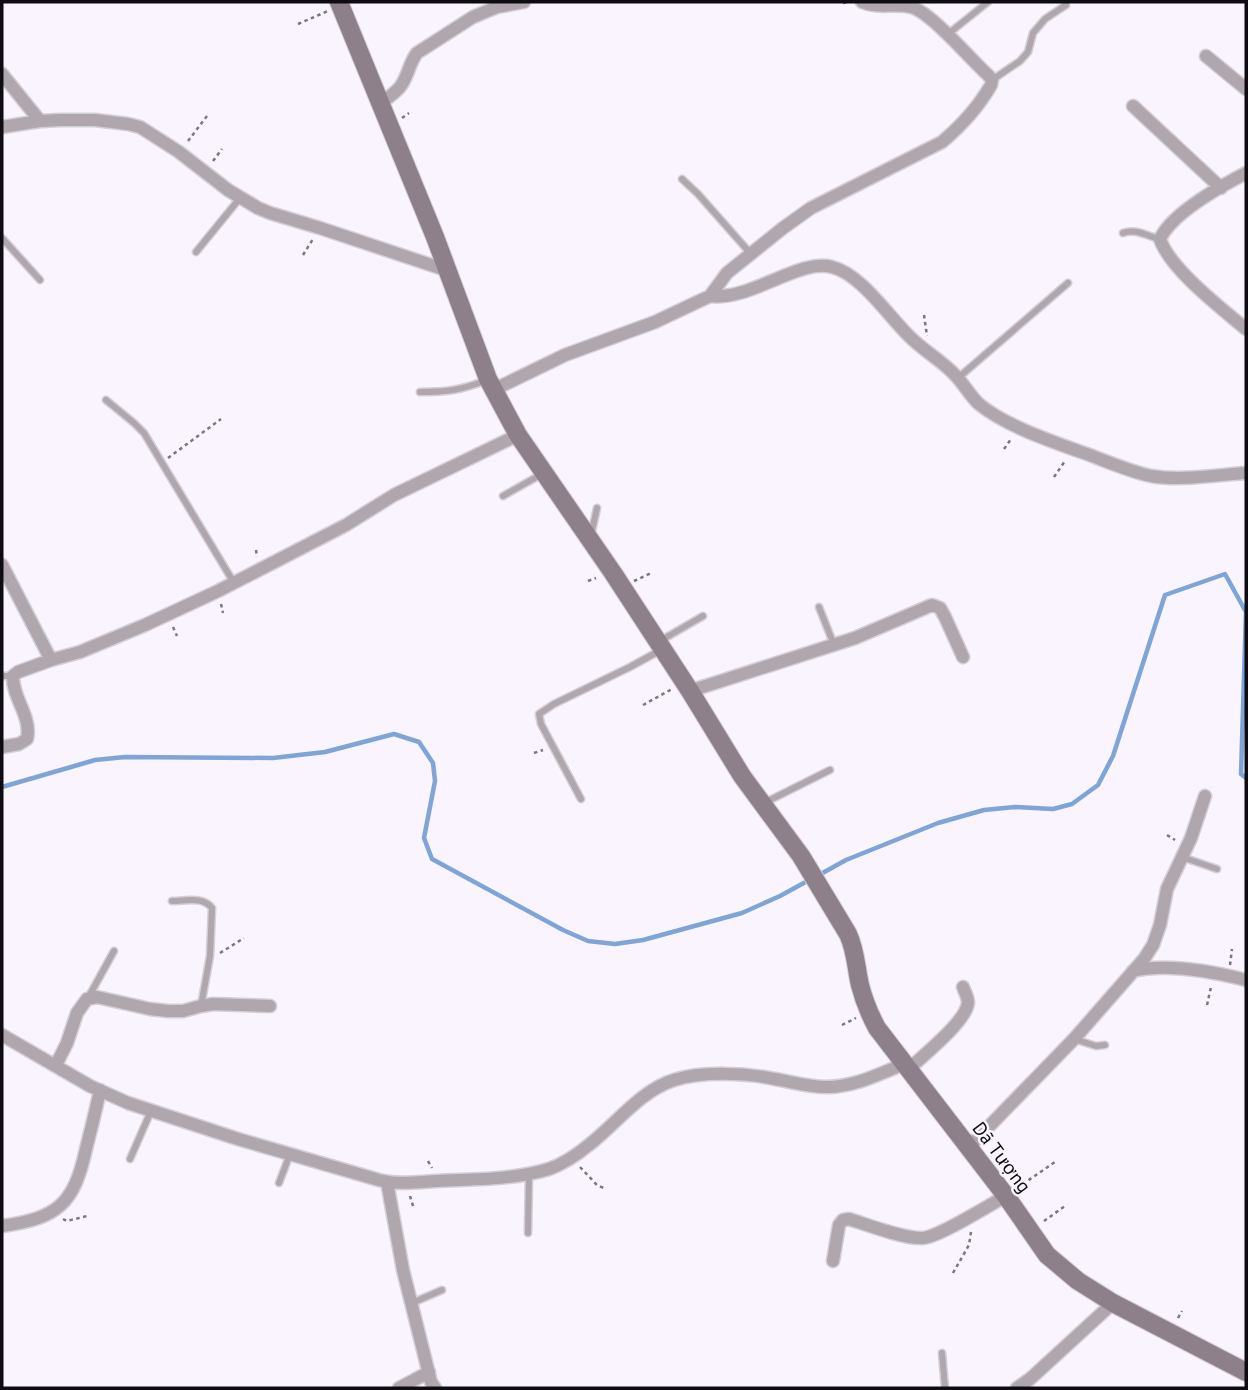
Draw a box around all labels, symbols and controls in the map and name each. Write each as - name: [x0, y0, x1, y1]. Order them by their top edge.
- street label: Dã Tượng: [968, 1117, 1036, 1197]

